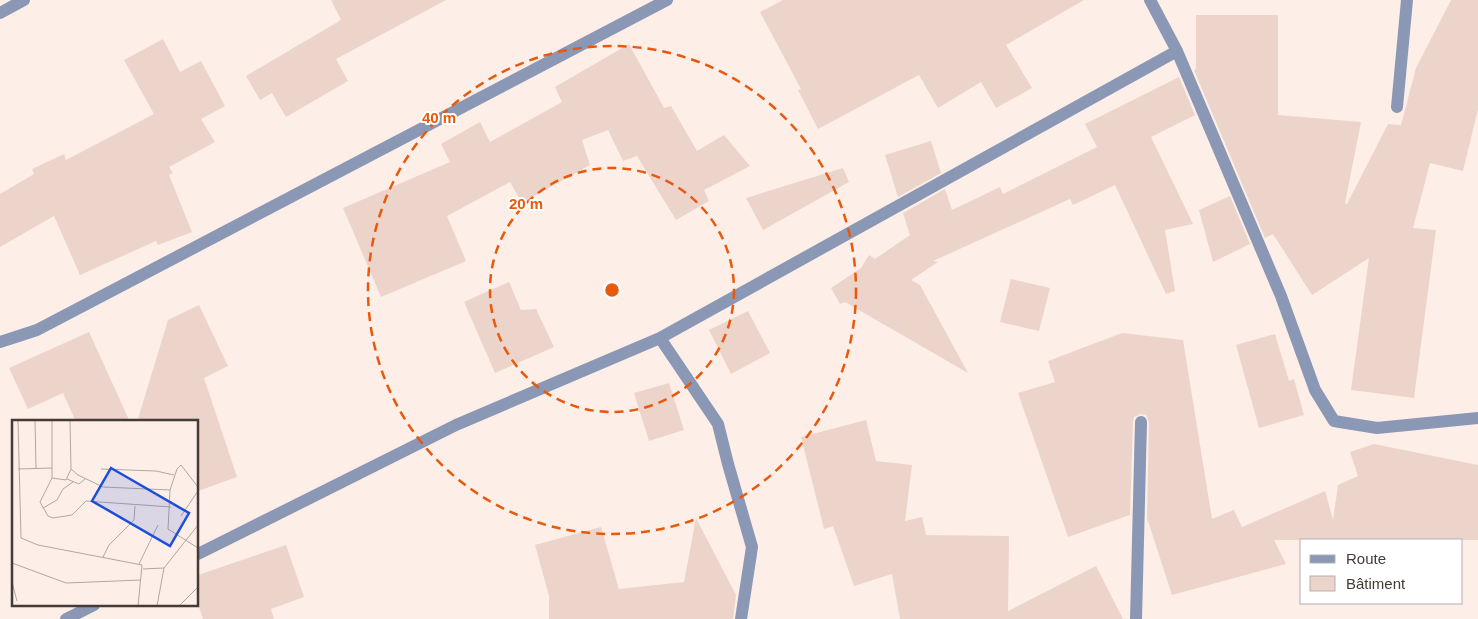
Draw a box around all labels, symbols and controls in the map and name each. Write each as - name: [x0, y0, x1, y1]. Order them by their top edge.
- text: 40 m: [422, 109, 456, 126]
- text: 20 m: [509, 195, 543, 212]
- centre of rings: [603, 281, 621, 299]
- inset map: [12, 420, 199, 606]
- legend: [1300, 539, 1463, 604]
- text: Route: [1346, 550, 1386, 567]
- text: Bâtiment: [1346, 575, 1406, 592]

